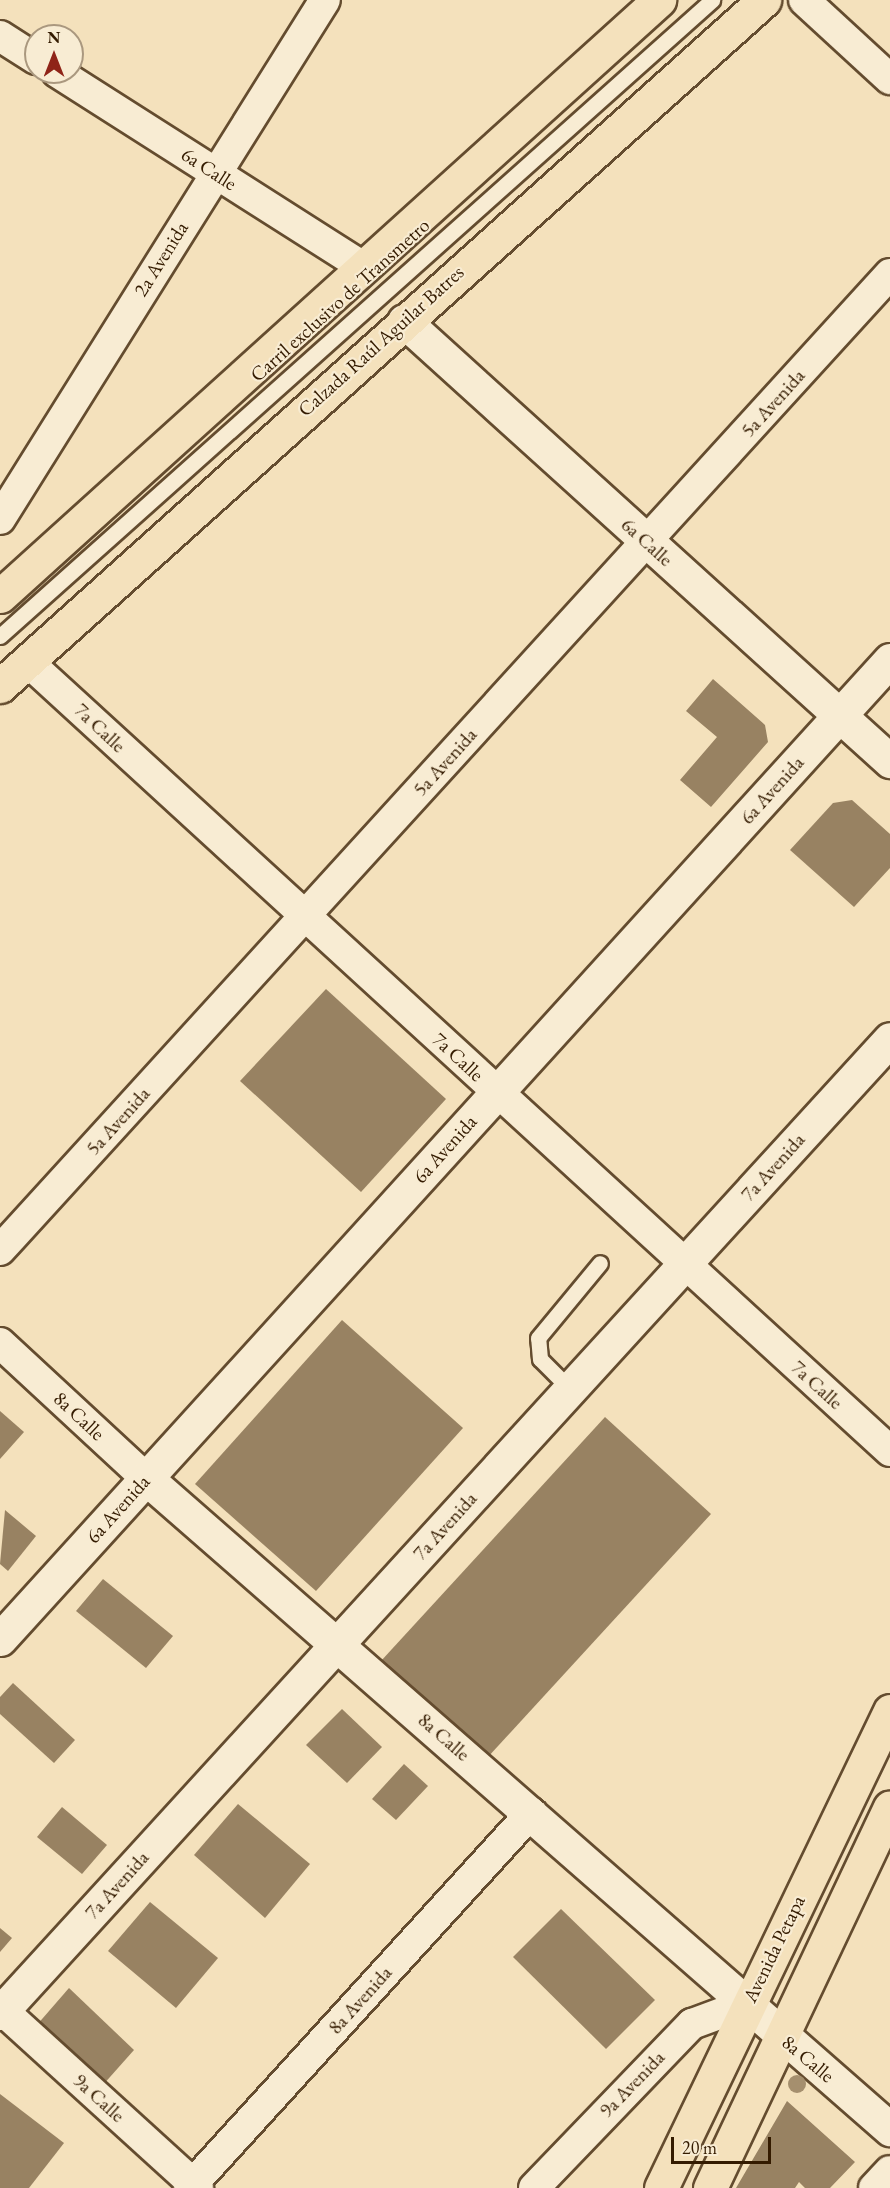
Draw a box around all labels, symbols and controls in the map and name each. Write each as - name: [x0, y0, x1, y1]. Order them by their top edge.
- north arrow: [24, 24, 84, 84]
- text: N: [48, 27, 60, 48]
- street label: 6a Calle: [177, 142, 241, 196]
- street label: Carril exclusivo de Transmetro: [245, 213, 435, 387]
- street label: 2a Avenida: [129, 217, 193, 301]
- street label: Calzada Raúl Aguilar Batres: [293, 260, 469, 422]
- street label: 5a Avenida: [736, 364, 810, 442]
- street label: 6a Calle: [616, 513, 678, 571]
- street label: 7a Calle: [69, 698, 131, 758]
- street label: 5a Avenida: [408, 723, 482, 801]
- street label: 6a Avenida: [735, 751, 809, 829]
- street label: 7a Calle: [427, 1027, 489, 1087]
- street label: 5a Avenida: [81, 1082, 155, 1160]
- street label: 6a Avenida: [408, 1110, 482, 1188]
- street label: 7a Avenida: [736, 1128, 810, 1206]
- street label: 7a Calle: [786, 1356, 848, 1414]
- street label: 8a Calle: [48, 1386, 110, 1446]
- street label: 6a Avenida: [81, 1470, 155, 1548]
- street label: 7a Avenida: [408, 1487, 482, 1565]
- street label: 8a Calle: [413, 1708, 475, 1766]
- street label: 7a Avenida: [80, 1846, 154, 1924]
- street label: Avenida Petapa: [738, 1892, 810, 2006]
- street label: 8a Avenida: [323, 1961, 397, 2039]
- street label: 8a Calle: [777, 2030, 839, 2088]
- street label: 9a Avenida: [594, 2046, 670, 2122]
- street label: 9a Calle: [68, 2069, 130, 2127]
- scale bar: [674, 2125, 774, 2163]
- text: 20 m: [682, 2136, 717, 2159]

